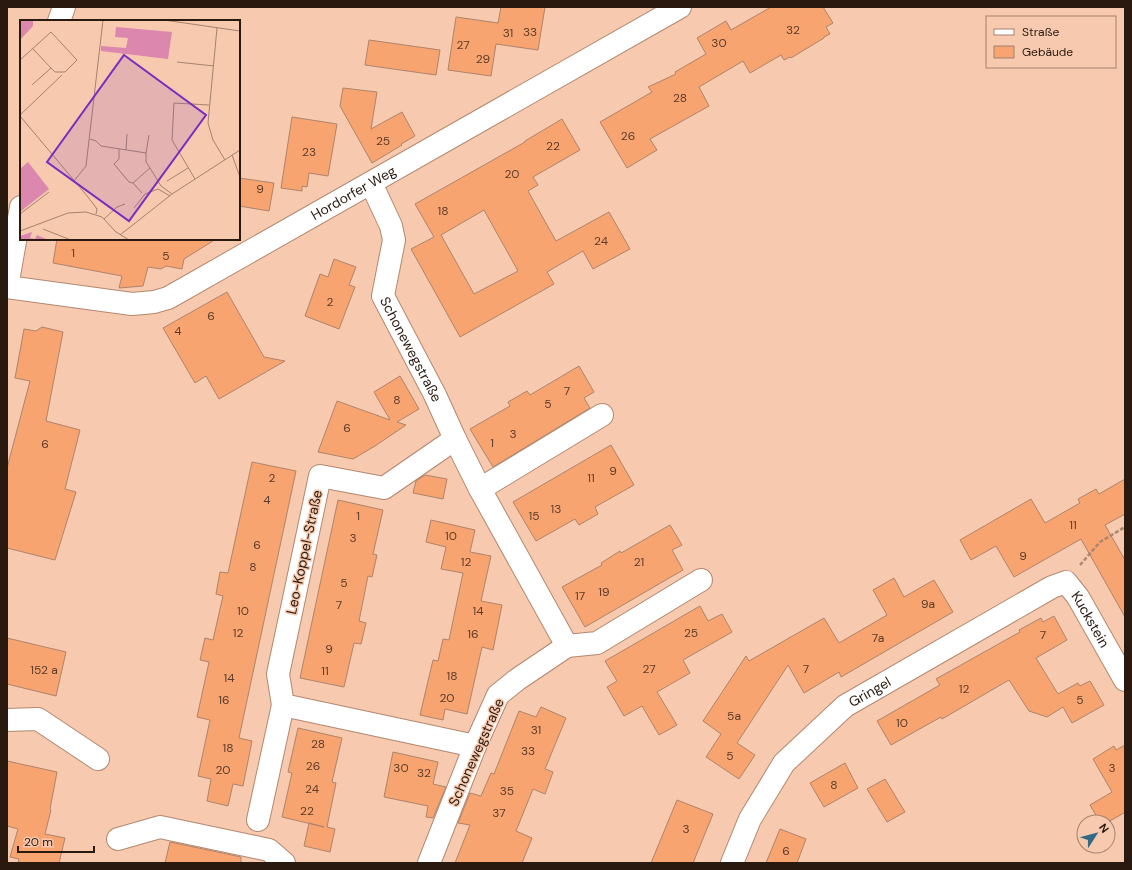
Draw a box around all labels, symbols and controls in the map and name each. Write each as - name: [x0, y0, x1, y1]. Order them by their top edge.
- legend: [986, 16, 1116, 68]
- inset map: [20, 20, 240, 240]
- house number: 32: [786, 22, 800, 38]
- house number: 33: [523, 24, 537, 40]
- text: Straße: [1022, 24, 1059, 40]
- house number: 31: [503, 25, 513, 41]
- house number: 30: [711, 35, 727, 51]
- house number: 27: [456, 37, 470, 53]
- text: Gebäude: [1022, 44, 1073, 60]
- house number: 29: [476, 51, 490, 67]
- house number: 28: [673, 90, 687, 106]
- house number: 26: [621, 128, 635, 144]
- house number: 25: [376, 133, 390, 149]
- house number: 22: [546, 138, 560, 154]
- house number: 23: [302, 144, 316, 160]
- street label: Hordorfer Weg: [308, 161, 399, 224]
- house number: 20: [504, 166, 520, 182]
- house number: 9: [256, 181, 264, 197]
- house number: 18: [437, 203, 449, 219]
- house number: 24: [594, 233, 608, 249]
- house number: 1: [71, 245, 75, 261]
- house number: 5: [162, 248, 170, 264]
- house number: 2: [327, 294, 334, 310]
- street label: Schonewegstraße: [376, 294, 446, 405]
- house number: 6: [207, 308, 215, 324]
- house number: 4: [174, 323, 182, 339]
- house number: 7: [564, 383, 570, 399]
- house number: 8: [393, 392, 401, 408]
- house number: 5: [544, 396, 552, 412]
- house number: 6: [343, 420, 351, 436]
- house number: 3: [509, 426, 517, 442]
- house number: 1: [490, 435, 494, 451]
- house number: 6: [41, 436, 49, 452]
- house number: 9: [609, 463, 617, 479]
- house number: 2: [269, 470, 276, 486]
- house number: 11: [587, 470, 595, 486]
- street label: Leo-Koppel-Straße: [282, 488, 326, 616]
- house number: 4: [263, 492, 271, 508]
- house number: 13: [551, 501, 561, 517]
- house number: 1: [356, 508, 360, 524]
- house number: 15: [528, 508, 540, 524]
- house number: 11: [1069, 517, 1077, 533]
- house number: 10: [445, 528, 457, 544]
- house number: 3: [349, 530, 357, 546]
- house number: 6: [253, 537, 261, 553]
- house number: 9: [1019, 548, 1027, 564]
- house number: 12: [461, 554, 471, 570]
- house number: 21: [634, 554, 644, 570]
- house number: 8: [249, 559, 257, 575]
- house number: 5: [340, 575, 348, 591]
- house number: 19: [598, 584, 610, 600]
- street label: Kuckstein: [1068, 587, 1114, 651]
- house number: 17: [575, 588, 585, 604]
- house number: 9a: [921, 596, 935, 612]
- house number: 7: [336, 597, 342, 613]
- house number: 10: [237, 603, 249, 619]
- house number: 14: [472, 603, 484, 619]
- house number: 12: [233, 625, 243, 641]
- house number: 25: [684, 625, 698, 641]
- house number: 16: [467, 626, 479, 642]
- house number: 7: [1040, 627, 1046, 643]
- house number: 7a: [872, 630, 884, 646]
- house number: 9: [325, 641, 333, 657]
- house number: 27: [642, 661, 656, 677]
- house number: 7: [803, 661, 809, 677]
- house number: 152 a: [30, 662, 58, 678]
- house number: 11: [321, 663, 329, 679]
- house number: 18: [446, 668, 458, 684]
- house number: 14: [223, 670, 235, 686]
- street label: Gringel: [845, 673, 894, 711]
- house number: 12: [959, 681, 969, 697]
- house number: 20: [439, 690, 455, 706]
- house number: 16: [218, 692, 230, 708]
- house number: 5: [1076, 692, 1084, 708]
- street label: Schonewegstraße: [444, 695, 508, 809]
- house number: 5a: [727, 708, 741, 724]
- house number: 10: [896, 715, 908, 731]
- house number: 31: [531, 722, 541, 738]
- house number: 28: [311, 736, 325, 752]
- house number: 18: [222, 740, 234, 756]
- house number: 33: [521, 743, 535, 759]
- house number: 5: [726, 748, 734, 764]
- house number: 26: [306, 758, 320, 774]
- house number: 30: [393, 760, 409, 776]
- house number: 3: [1108, 760, 1116, 776]
- house number: 20: [215, 762, 231, 778]
- house number: 32: [417, 765, 431, 781]
- house number: 8: [830, 777, 838, 793]
- house number: 24: [305, 781, 319, 797]
- house number: 35: [500, 783, 514, 799]
- house number: 22: [300, 803, 314, 819]
- house number: 37: [492, 805, 506, 821]
- north arrow: [1076, 814, 1116, 854]
- house number: 3: [682, 821, 690, 837]
- text: N: [1096, 821, 1112, 835]
- scale bar: [18, 828, 94, 854]
- text: 20 m: [24, 834, 53, 850]
- house number: 6: [782, 843, 790, 859]

